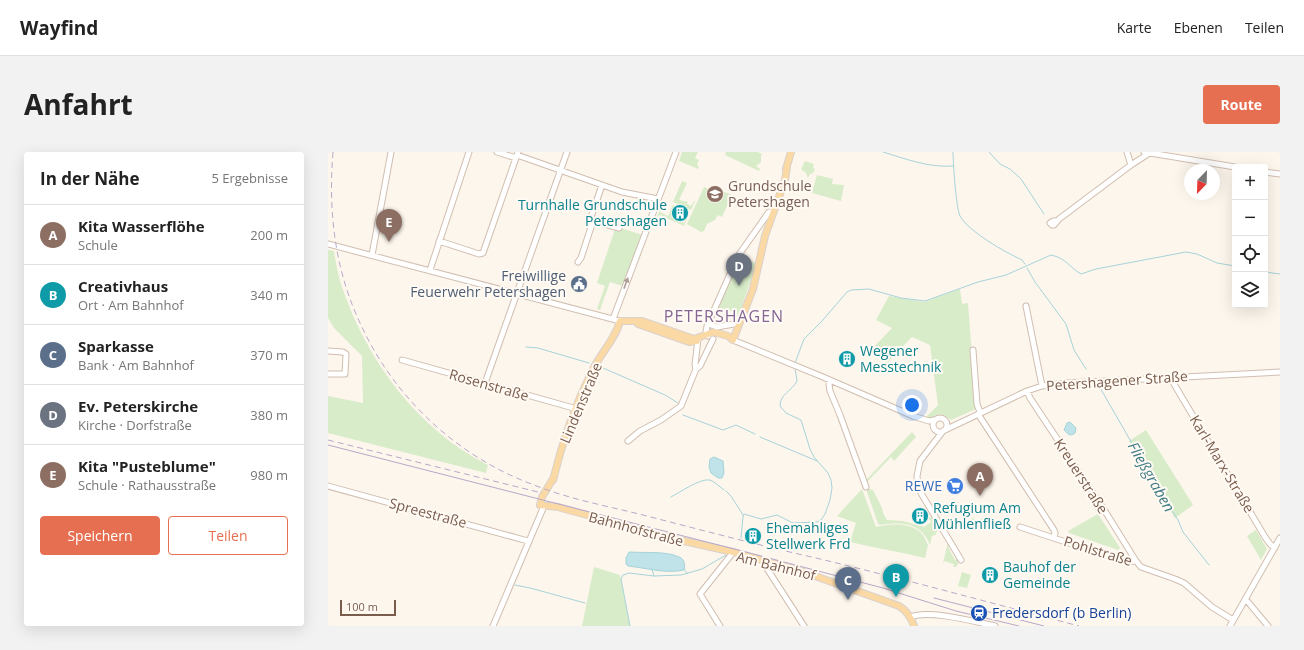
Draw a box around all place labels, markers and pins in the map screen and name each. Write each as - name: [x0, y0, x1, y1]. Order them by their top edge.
- place label: Grundschule Petershagen: [728, 176, 812, 211]
- school or university icon: Grundschule Petershagen: [705, 184, 725, 204]
- place label: Turnhalle Grundschule Petershagen: [518, 195, 667, 230]
- building icon: Turnhalle Grundschule Petershagen: [670, 203, 690, 223]
- pin: E: [376, 209, 402, 242]
- pin: D: [726, 253, 752, 286]
- place label: Freiwillige Feuerwehr Petershagen: [410, 266, 566, 301]
- public building icon: Freiwillige Feuerwehr Petershagen: [569, 274, 589, 294]
- place label: Wegener Messtechnik: [860, 341, 942, 376]
- building icon: Wegener Messtechnik: [837, 349, 857, 369]
- pin: A: [967, 463, 993, 496]
- place label: REWE: [905, 476, 942, 495]
- supermarket icon: REWE: [945, 476, 965, 496]
- place label: Refugium Am Mühlenfließ: [933, 498, 1021, 533]
- building icon: Refugium Am Mühlenfließ: [910, 506, 930, 526]
- place label: Ehemahliges Stellwerk Frd: [766, 518, 851, 553]
- building icon: Ehemahliges Stellwerk Frd: [743, 526, 763, 546]
- place label: Bauhof der Gemeinde: [1003, 557, 1076, 592]
- pin: B: [883, 564, 909, 597]
- building icon: Bauhof der Gemeinde: [980, 565, 1000, 585]
- pin: C: [835, 567, 861, 600]
- station icon: Fredersdorf (b Berlin): [969, 603, 989, 623]
- place label: Fredersdorf (b Berlin): [992, 603, 1131, 622]

